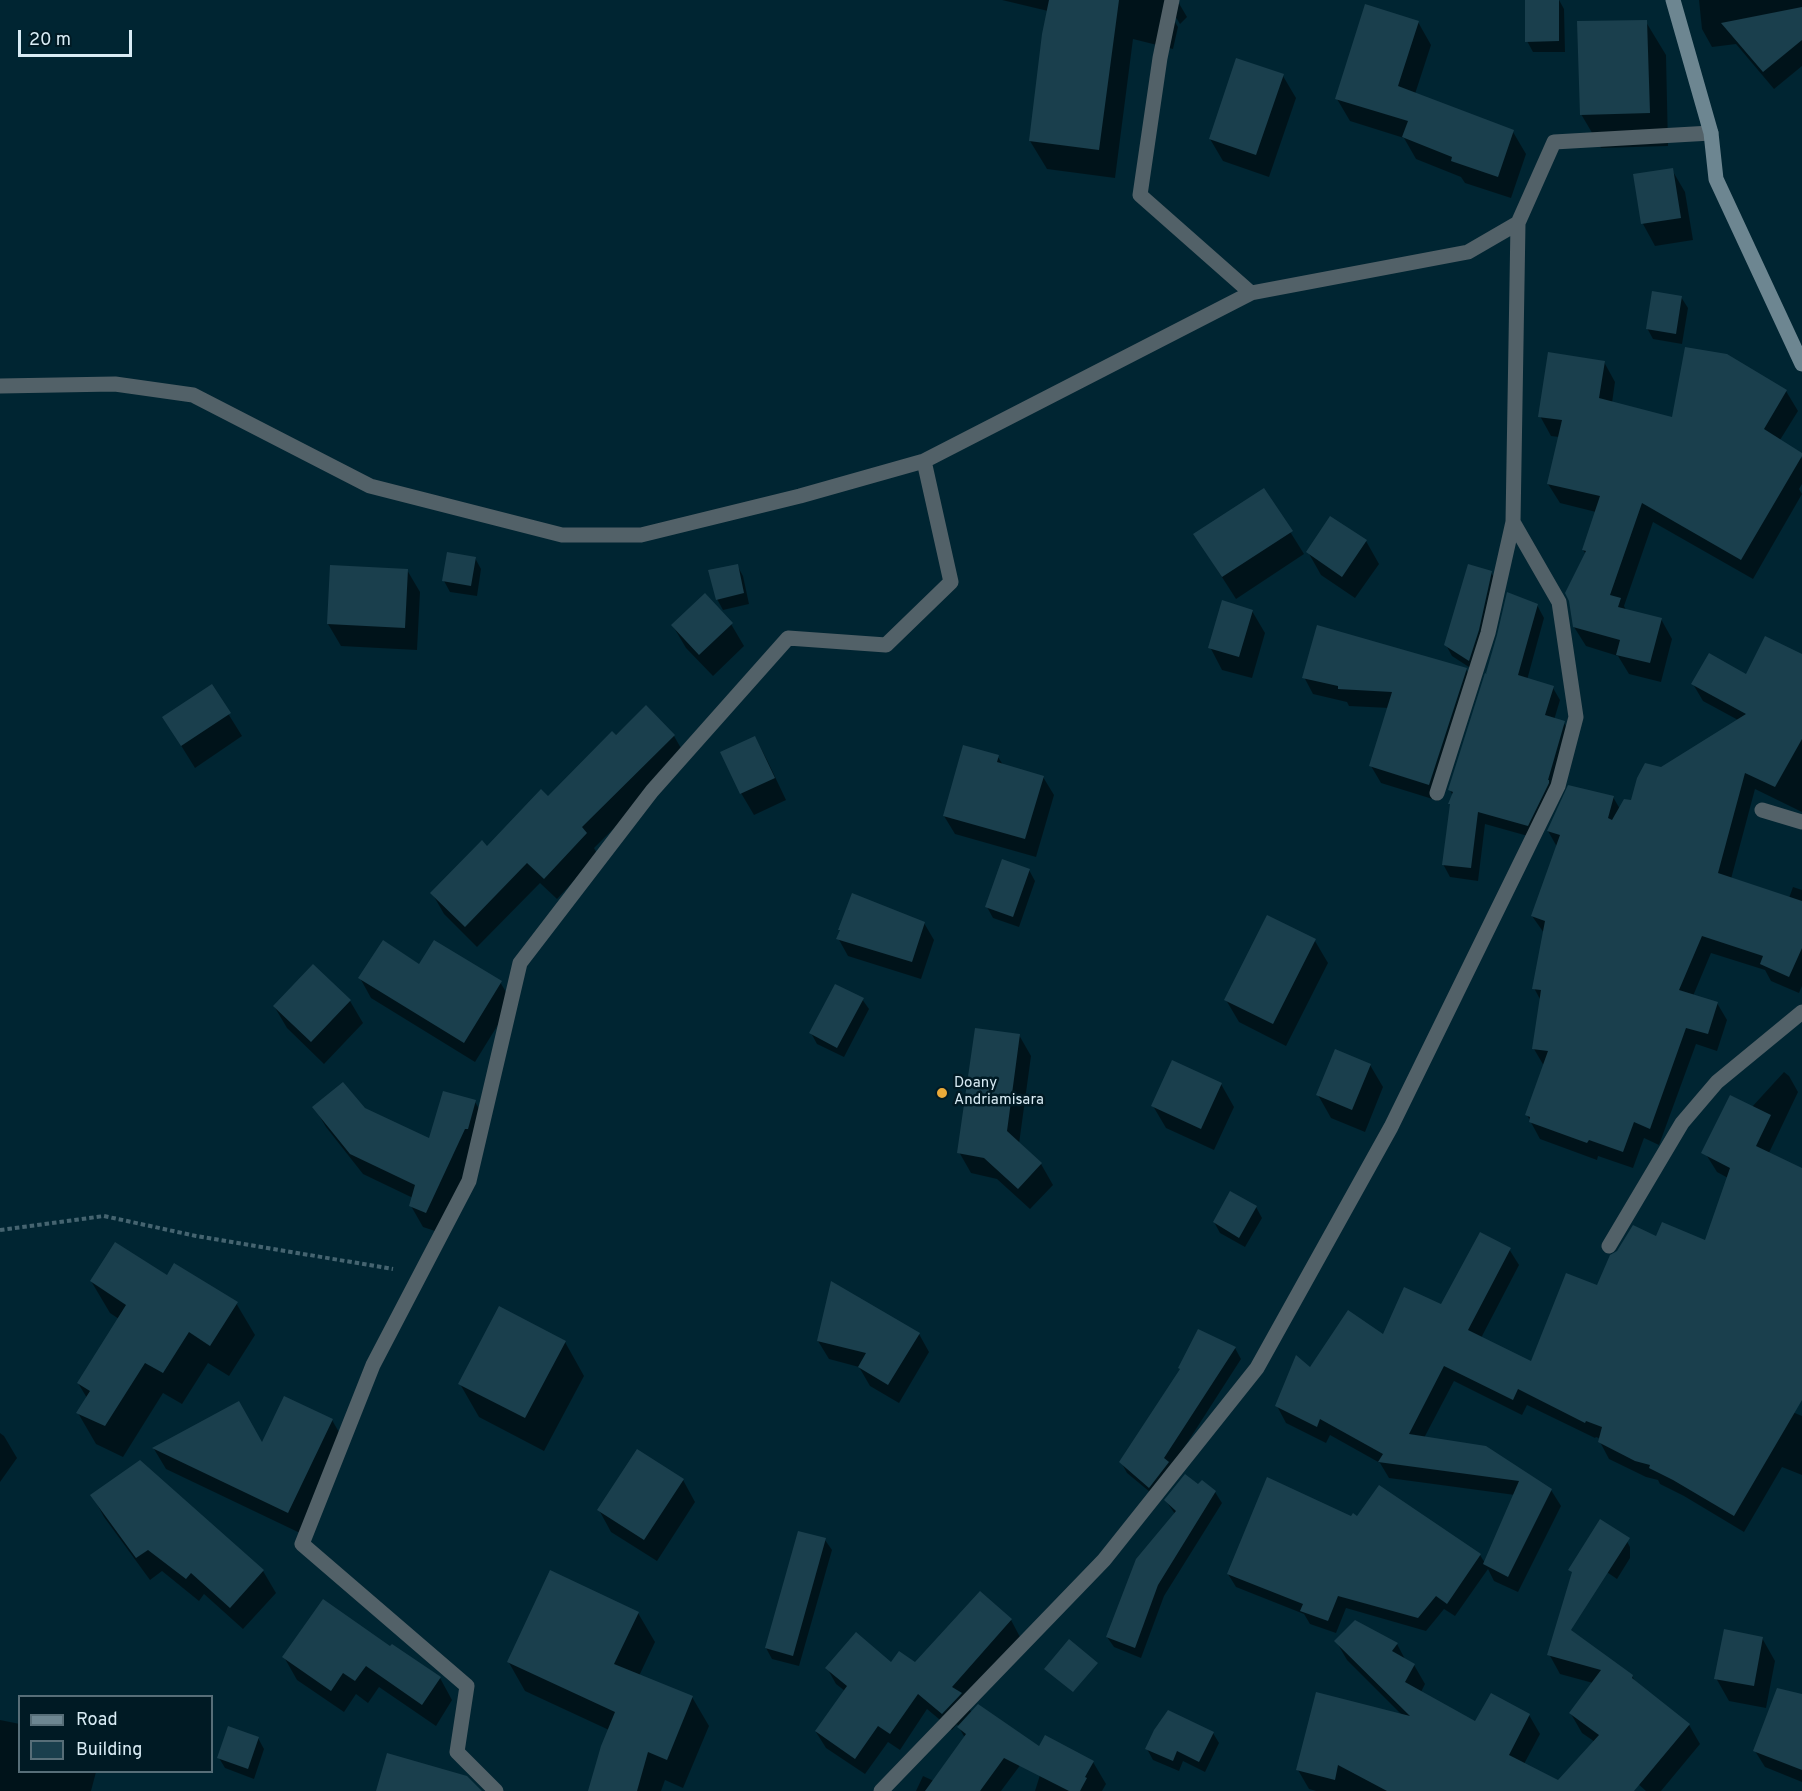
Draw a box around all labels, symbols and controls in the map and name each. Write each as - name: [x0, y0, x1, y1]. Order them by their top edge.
- scale bar: [21, 18, 135, 56]
- text: 20 m: [29, 29, 71, 52]
- place label: Doany Andriamisara: [954, 1075, 1044, 1110]
- marker: Doany Andriamisara: [935, 1086, 949, 1100]
- legend: [18, 1695, 213, 1773]
- text: Road: [76, 1709, 118, 1732]
- text: Building: [76, 1739, 142, 1762]

